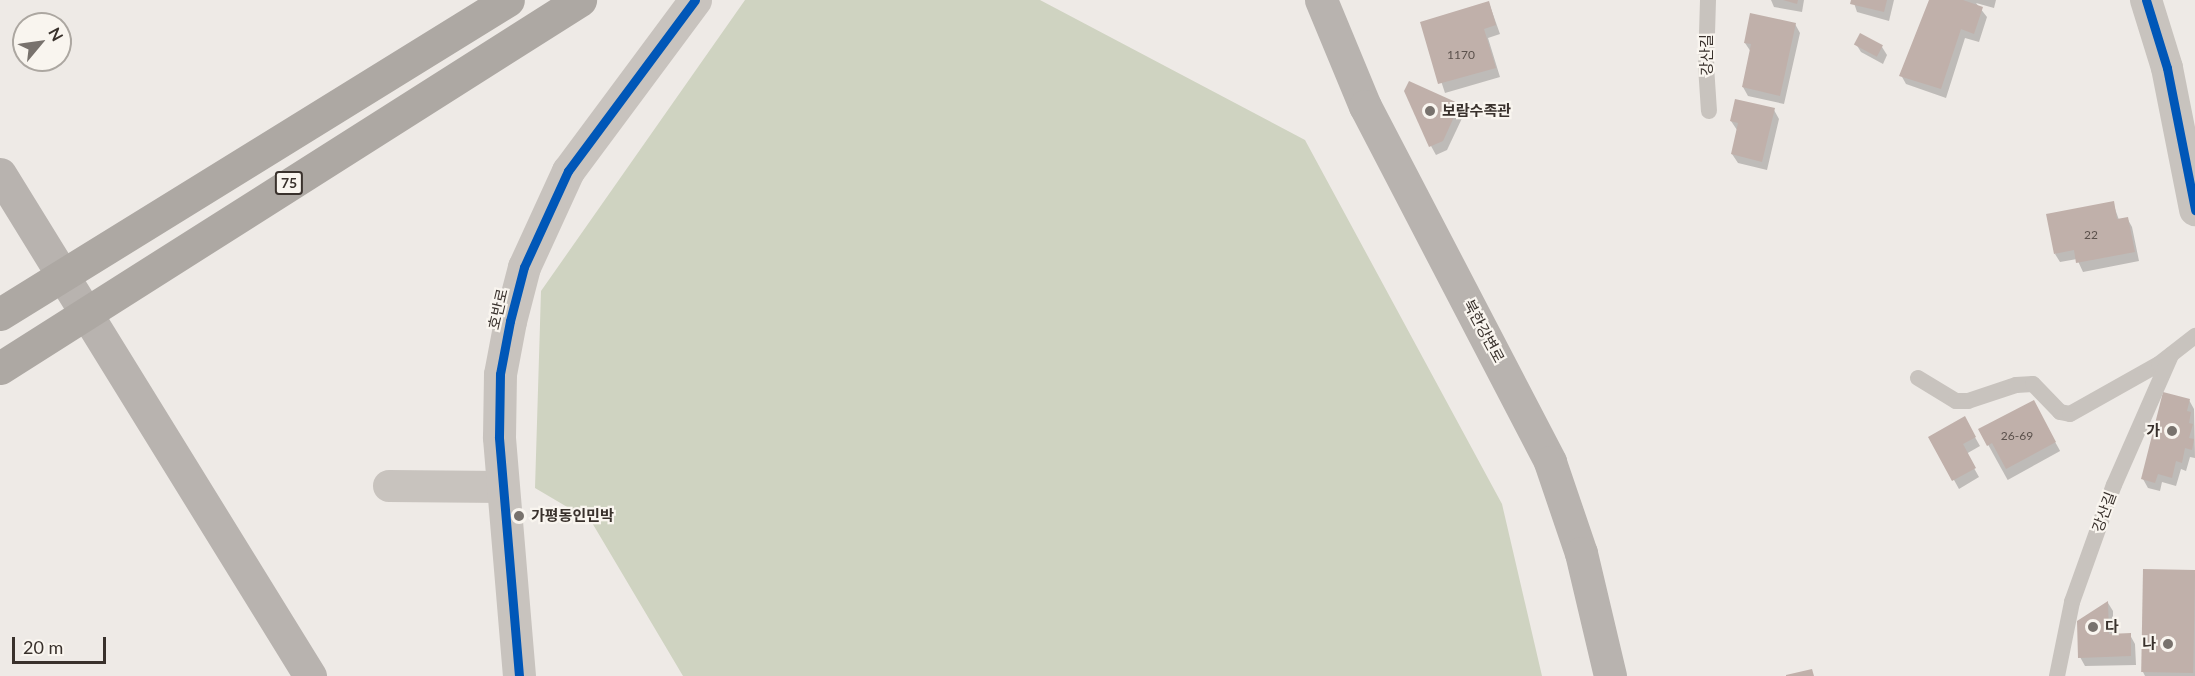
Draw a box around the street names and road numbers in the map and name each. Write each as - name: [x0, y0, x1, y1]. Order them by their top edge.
- street label: 강산길: [1698, 34, 1716, 76]
- road number: 75: [274, 172, 304, 194]
- street label: 호반로: [485, 287, 511, 331]
- street label: 북한강변로: [1460, 296, 1508, 366]
- street label: 강산길: [2088, 489, 2120, 535]

